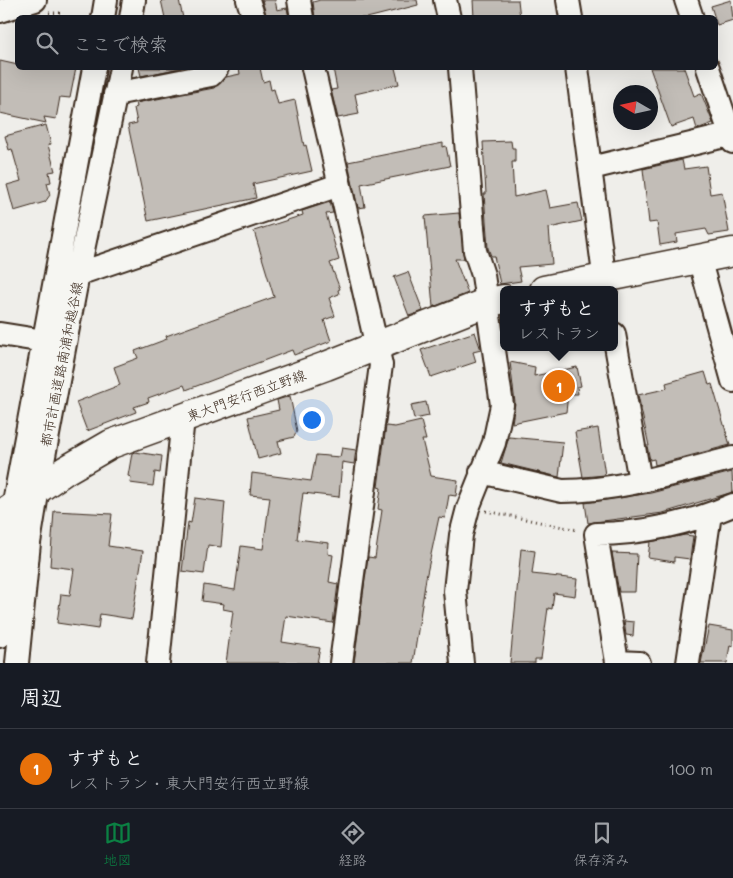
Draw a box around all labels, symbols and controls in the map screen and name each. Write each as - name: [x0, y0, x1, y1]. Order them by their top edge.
- search box: [15, 15, 718, 70]
- icon: search: [33, 29, 61, 57]
- text: ここで検索: [73, 31, 168, 56]
- north arrow: [613, 85, 658, 130]
- street label: 都市計画道路南浦和越谷線: [36, 280, 86, 448]
- popup: [500, 286, 618, 351]
- text: すずもと: [518, 295, 594, 320]
- text: レストラン: [518, 322, 600, 343]
- street label: 東大門安行西立野線: [184, 365, 308, 425]
- pin: 1: [543, 367, 575, 405]
- your location: [299, 407, 325, 433]
- text: 周辺: [20, 683, 62, 710]
- text: すずもと: [67, 745, 143, 770]
- text: 1: [32, 758, 40, 779]
- text: 100 m: [668, 758, 713, 779]
- text: レストラン · 東大門安行西立野線: [67, 772, 310, 793]
- tab: 地図: [104, 819, 132, 869]
- tab: 経路: [339, 819, 367, 869]
- tab: 保存済み: [574, 819, 630, 869]

